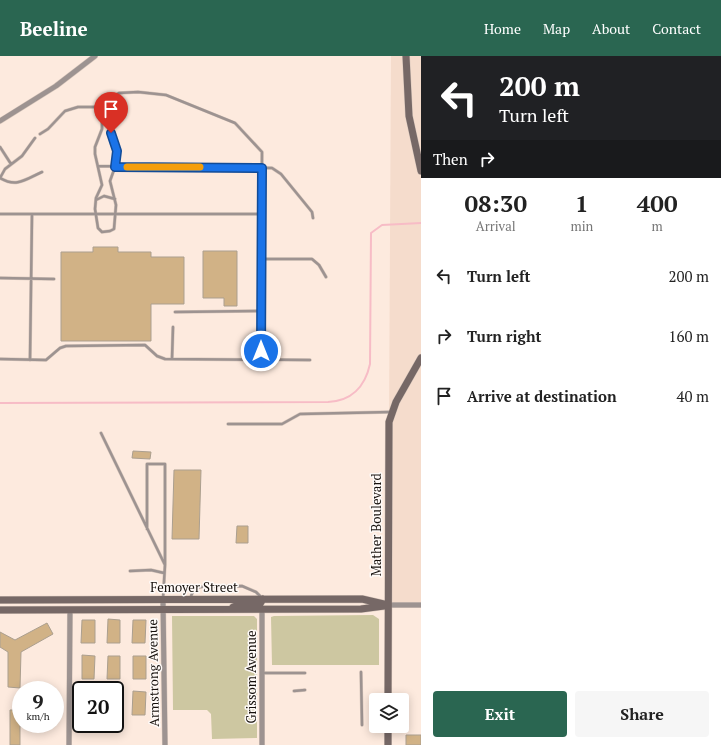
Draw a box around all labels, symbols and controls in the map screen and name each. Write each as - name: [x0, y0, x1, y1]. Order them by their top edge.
- text: Beeline: [20, 16, 88, 41]
- text: Home: [484, 19, 521, 38]
- text: Map: [543, 19, 570, 38]
- text: About: [592, 19, 630, 38]
- text: Contact: [652, 19, 701, 38]
- text: 200 m: [499, 67, 580, 104]
- icon: left: [433, 72, 485, 124]
- pin: [94, 92, 128, 133]
- icon: arrive: [100, 98, 122, 120]
- text: Turn left: [499, 103, 569, 127]
- icon: right: [476, 148, 498, 170]
- text: Then: [433, 149, 468, 169]
- text: 08:30: [464, 187, 527, 219]
- text: 1: [575, 187, 589, 219]
- text: 400: [637, 187, 677, 219]
- text: Arrival: [476, 217, 516, 235]
- text: min: [570, 217, 593, 235]
- text: m: [652, 217, 663, 235]
- icon: left: [433, 265, 455, 287]
- text: Turn left: [467, 266, 531, 286]
- text: 200 m: [668, 266, 709, 286]
- icon: right: [433, 325, 455, 347]
- text: Turn right: [467, 326, 542, 346]
- text: 160 m: [668, 326, 709, 346]
- position arrow: [240, 330, 282, 372]
- icon: arrive: [433, 385, 455, 407]
- text: Arrive at destination: [467, 386, 617, 406]
- text: 40 m: [676, 386, 709, 406]
- street label: Mather Boulevard: [367, 473, 385, 577]
- street label: Femoyer Street: [150, 578, 238, 596]
- street label: Armstrong Avenue: [143, 619, 163, 727]
- street label: Grissom Avenue: [242, 631, 260, 724]
- speed limit sign: 20: [72, 681, 124, 733]
- text: 9: [32, 688, 44, 715]
- button: Exit: [433, 691, 567, 737]
- button: Share: [575, 691, 709, 737]
- map controls: [369, 693, 409, 733]
- button: layers: [369, 693, 409, 733]
- text: km/h: [26, 710, 50, 723]

